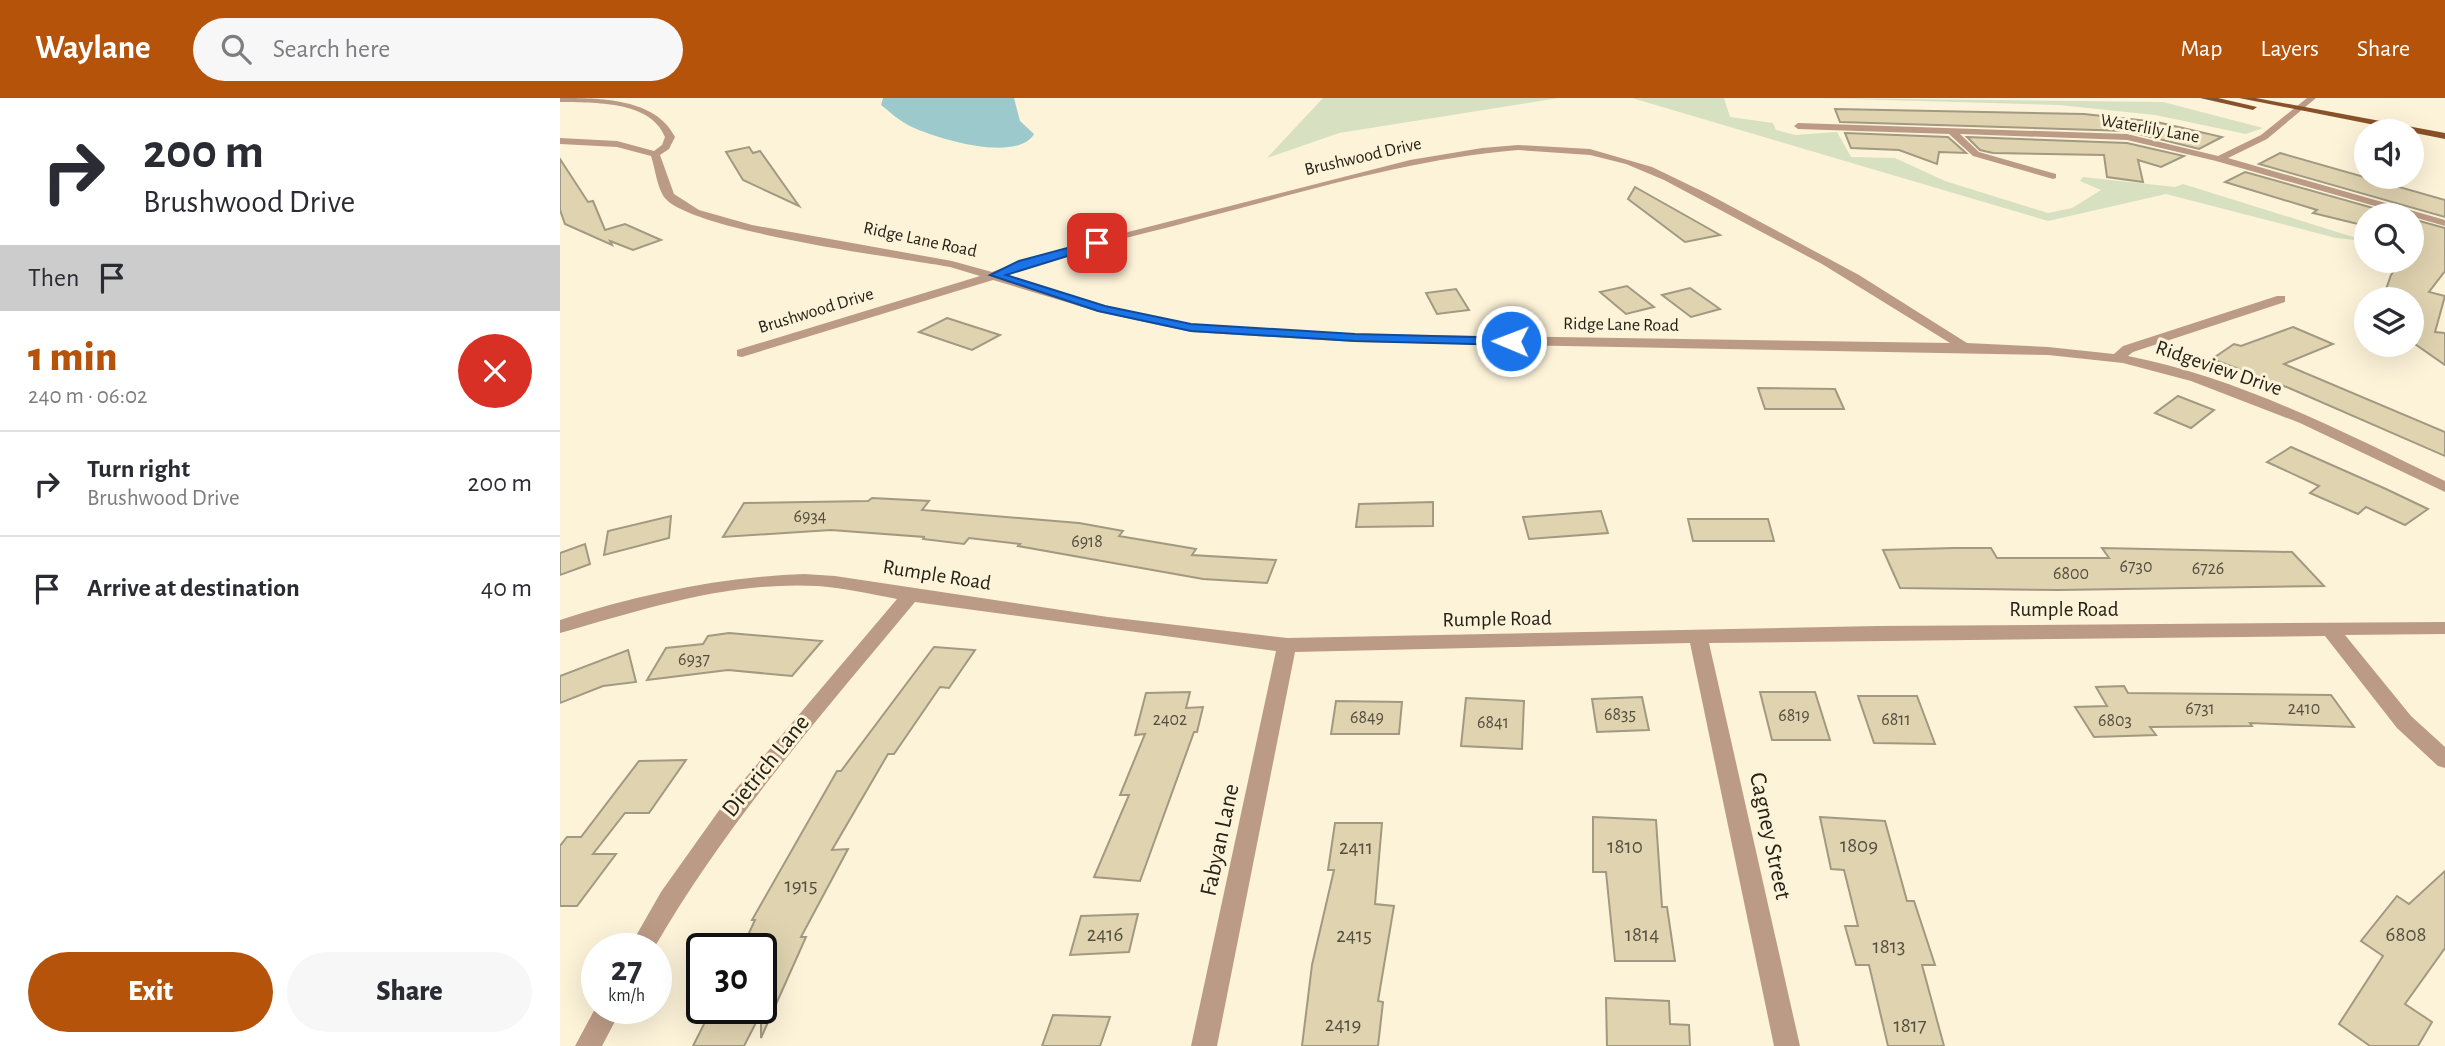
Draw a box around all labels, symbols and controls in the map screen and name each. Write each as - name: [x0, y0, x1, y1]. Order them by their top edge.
- search box: [193, 18, 683, 81]
- icon: search: [217, 30, 255, 68]
- text: Waylane: [35, 32, 151, 65]
- text: Search here: [273, 36, 390, 62]
- text: Map: [2180, 37, 2222, 61]
- text: Layers: [2260, 37, 2319, 61]
- text: Share: [2357, 37, 2410, 61]
- street label: Waterlily Lane: [2099, 111, 2201, 147]
- map controls: [2354, 119, 2424, 357]
- button: sound: [2354, 119, 2424, 189]
- icon: right: [28, 126, 119, 217]
- text: 200 m: [143, 128, 264, 177]
- street label: Brushwood Drive: [1303, 135, 1423, 179]
- text: Brushwood Drive: [143, 186, 355, 218]
- button: search: [2354, 203, 2424, 273]
- pin: [1067, 213, 1127, 273]
- street label: Ridge Lane Road: [862, 219, 978, 261]
- icon: arrive: [1078, 224, 1116, 262]
- icon: arrive: [93, 259, 131, 297]
- text: Then: [28, 265, 79, 291]
- street label: Brushwood Drive: [756, 285, 876, 337]
- button: layers: [2354, 287, 2424, 357]
- position arrow: [1474, 304, 1548, 378]
- street label: Ridge Lane Road: [1563, 315, 1679, 335]
- button: close: [458, 334, 532, 408]
- text: 1 min: [28, 336, 117, 378]
- street label: Ridgeview Drive: [2153, 337, 2285, 399]
- text: 240 m · 06:02: [28, 385, 148, 408]
- text: Turn right: [87, 456, 190, 482]
- icon: right: [28, 465, 66, 503]
- text: 200 m: [468, 470, 532, 496]
- text: Brushwood Drive: [87, 487, 240, 510]
- house number: 6934: [794, 508, 827, 526]
- house number: 6918: [1071, 533, 1103, 551]
- street label: Rumple Road: [881, 556, 993, 594]
- house number: 6730: [2120, 558, 2152, 576]
- house number: 6726: [2192, 560, 2224, 578]
- house number: 6800: [2053, 565, 2089, 583]
- icon: arrive: [28, 570, 66, 608]
- text: Arrive at destination: [87, 575, 300, 601]
- text: 40 m: [481, 575, 532, 601]
- street label: Rumple Road: [2009, 599, 2119, 620]
- street label: Rumple Road: [1442, 608, 1552, 630]
- house number: 6937: [678, 651, 710, 669]
- house number: 6731: [2185, 700, 2215, 718]
- house number: 2410: [2288, 700, 2320, 718]
- house number: 6835: [1604, 706, 1636, 724]
- house number: 6819: [1778, 707, 1810, 725]
- house number: 6849: [1350, 709, 1384, 727]
- street label: Dietrich Lane: [718, 710, 814, 822]
- house number: 2402: [1153, 711, 1187, 729]
- house number: 6811: [1881, 711, 1911, 729]
- house number: 6803: [2098, 712, 2132, 730]
- house number: 6841: [1477, 714, 1509, 732]
- street label: Cagney Street: [1745, 770, 1795, 902]
- street label: Fabyan Lane: [1196, 782, 1244, 898]
- house number: 1809: [1840, 835, 1878, 856]
- house number: 1810: [1607, 836, 1643, 857]
- house number: 2411: [1339, 837, 1373, 858]
- house number: 1915: [784, 875, 818, 896]
- house number: 2416: [1087, 924, 1123, 945]
- house number: 1814: [1625, 924, 1659, 945]
- house number: 6808: [2386, 924, 2426, 945]
- house number: 2415: [1336, 925, 1372, 946]
- speed limit sign: 30: [686, 933, 777, 1024]
- house number: 1813: [1872, 936, 1906, 957]
- button: Exit: [28, 952, 273, 1032]
- button: Share: [287, 952, 532, 1032]
- text: 27: [611, 952, 642, 987]
- text: km/h: [608, 987, 645, 1005]
- house number: 2419: [1325, 1014, 1361, 1035]
- house number: 1817: [1893, 1015, 1927, 1036]

